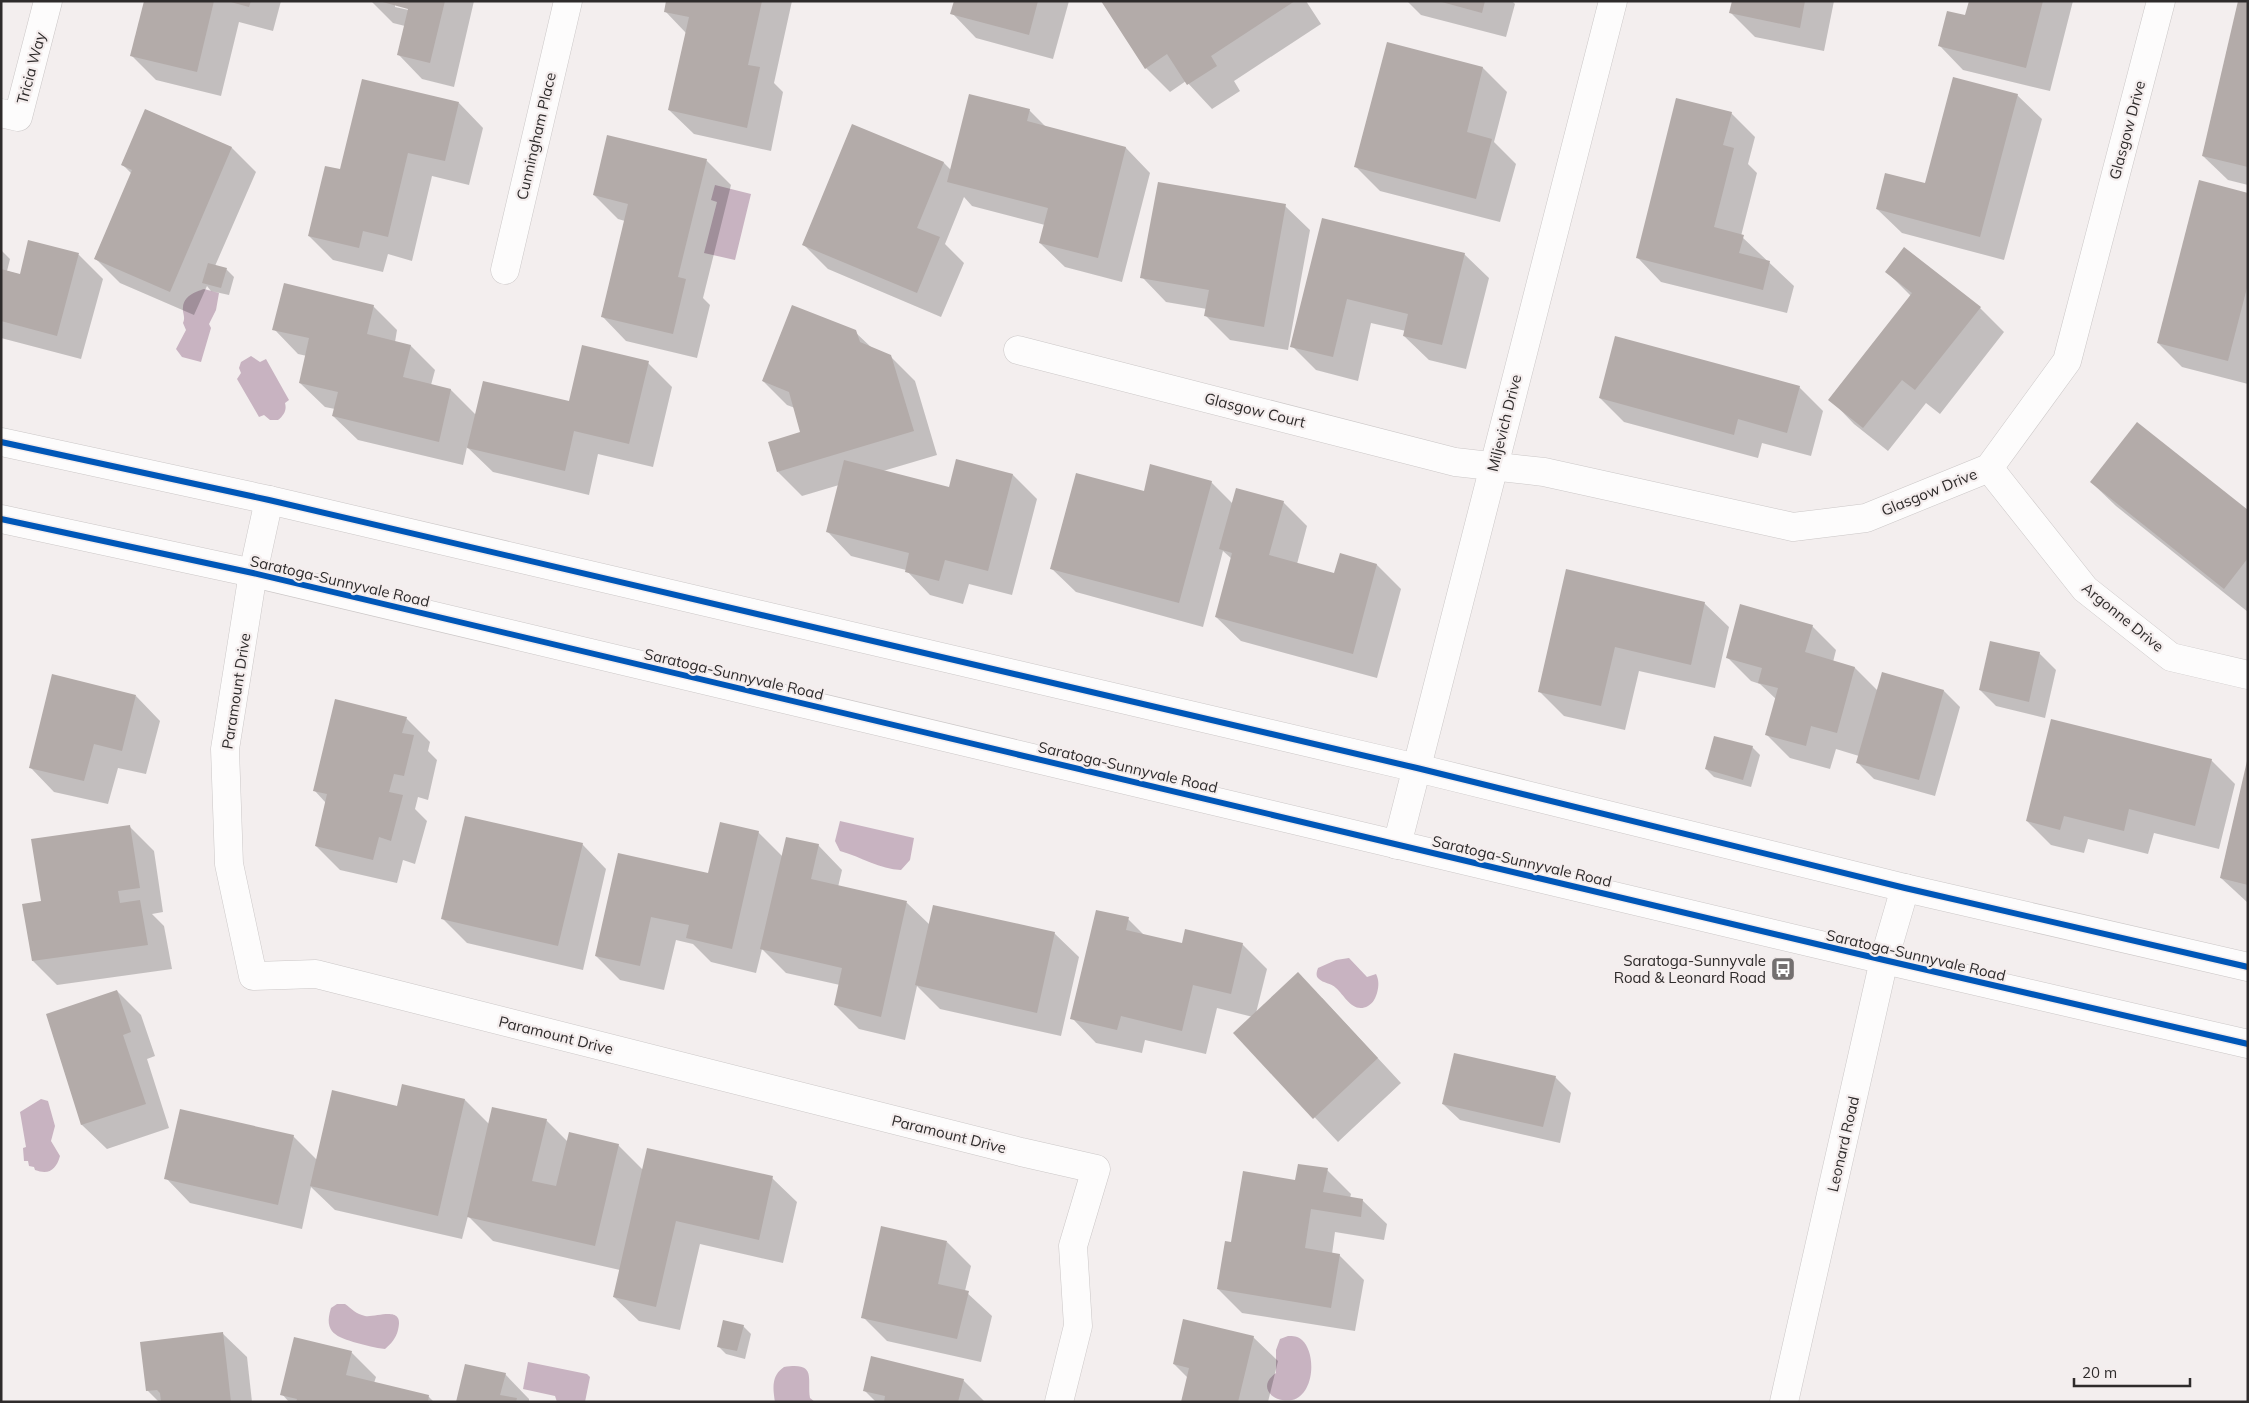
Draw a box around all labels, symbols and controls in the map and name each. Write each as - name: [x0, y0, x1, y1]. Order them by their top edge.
- street label: Tricia Way: [12, 30, 50, 106]
- street label: Cunningham Place: [512, 70, 560, 202]
- street label: Glasgow Drive: [2105, 78, 2149, 182]
- street label: Miljevich Drive: [1483, 372, 1525, 474]
- street label: Glasgow Court: [1202, 388, 1308, 432]
- street label: Glasgow Drive: [1878, 464, 1980, 520]
- street label: Saratoga-Sunnyvale Road: [248, 551, 432, 611]
- street label: Argonne Drive: [2078, 578, 2168, 656]
- street label: Paramount Drive: [217, 632, 255, 750]
- street label: Saratoga-Sunnyvale Road: [642, 644, 826, 704]
- street label: Saratoga-Sunnyvale Road: [1036, 737, 1220, 797]
- street label: Saratoga-Sunnyvale Road: [1430, 831, 1614, 891]
- street label: Saratoga-Sunnyvale Road: [1824, 925, 2008, 985]
- place label: Saratoga-Sunnyvale Road & Leonard Road: [1614, 951, 1766, 987]
- bus stop icon: Saratoga-Sunnyvale Road & Leonard Road: [1770, 956, 1796, 982]
- street label: Paramount Drive: [497, 1012, 615, 1058]
- street label: Leonard Road: [1823, 1094, 1863, 1194]
- street label: Paramount Drive: [890, 1111, 1008, 1157]
- scale bar: [2074, 1356, 2190, 1388]
- text: 20 m: [2082, 1363, 2117, 1382]

